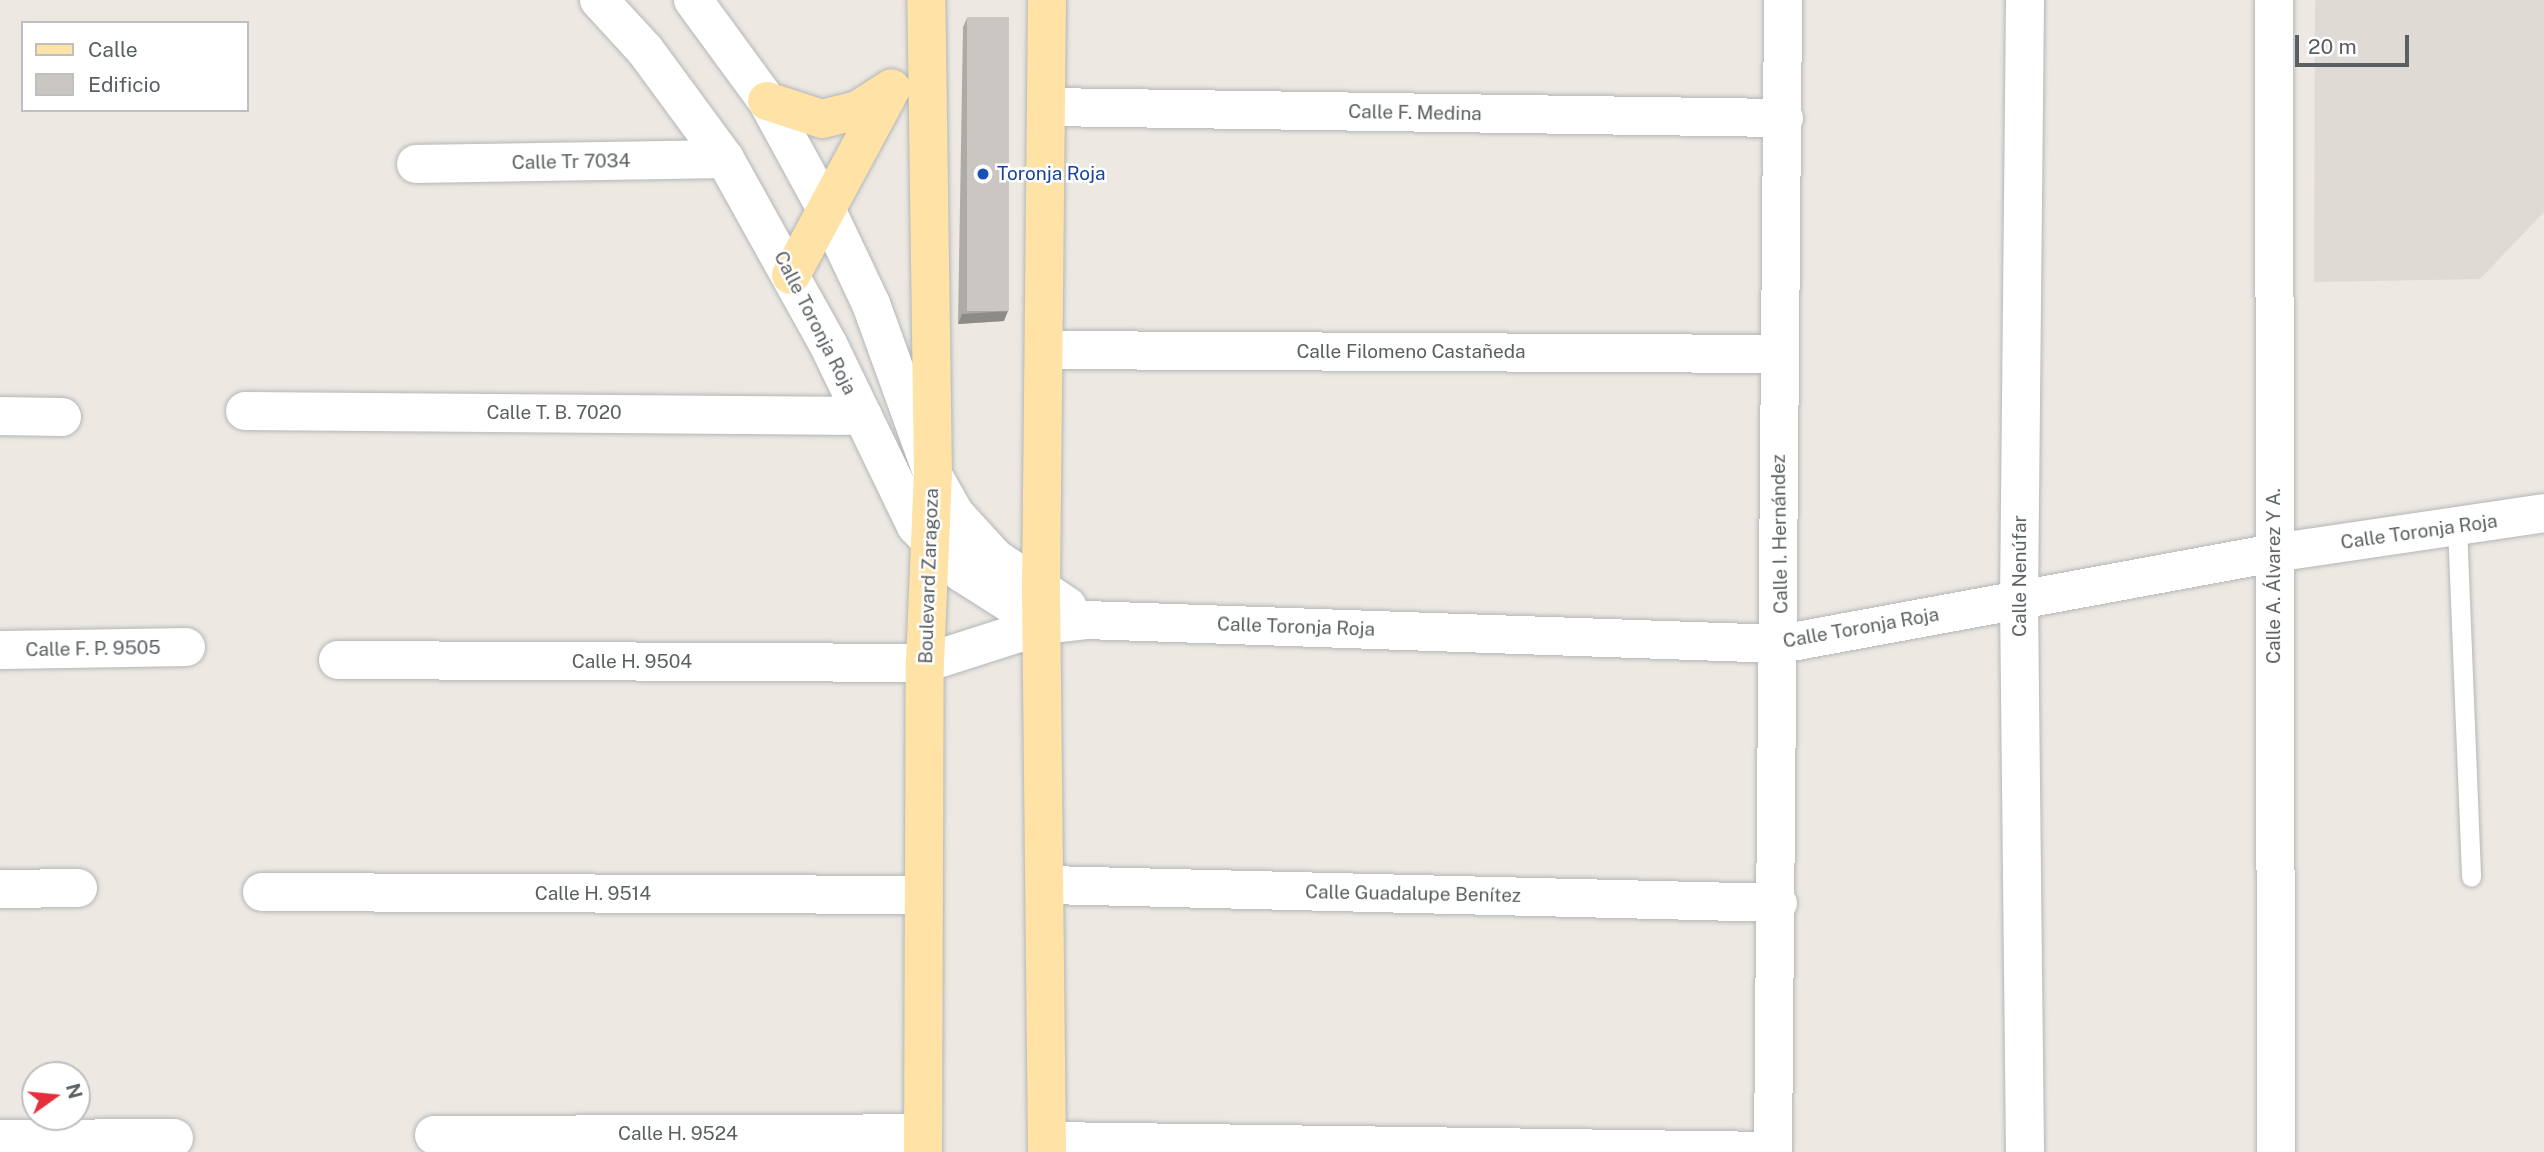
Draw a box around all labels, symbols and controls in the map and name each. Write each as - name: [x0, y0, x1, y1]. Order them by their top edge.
- legend: [21, 21, 248, 112]
- scale bar: [2299, 21, 2413, 65]
- text: 20 m: [2308, 34, 2357, 59]
- text: Calle: [88, 37, 138, 62]
- text: Edificio: [88, 72, 161, 97]
- street label: Calle F. Medina: [1348, 100, 1482, 126]
- street label: Calle Tr 7034: [511, 150, 631, 174]
- place label: Toronja Roja: [997, 163, 1106, 185]
- marker: Toronja Roja: [975, 166, 991, 182]
- street label: Calle Toronja Roja: [769, 247, 861, 399]
- street label: Calle Filomeno Castañeda: [1296, 341, 1526, 363]
- street label: Calle T. B. 7020: [486, 402, 622, 424]
- street label: Calle I. Hernández: [1767, 454, 1793, 614]
- street label: Boulevard Zaragoza: [915, 488, 943, 664]
- street label: Calle A. Álvarez Y A.: [2263, 488, 2285, 664]
- street label: Calle Toronja Roja: [2339, 510, 2499, 554]
- street label: Calle Nenúfar: [2009, 515, 2031, 637]
- street label: Calle Toronja Roja: [1781, 603, 1941, 653]
- street label: Calle Toronja Roja: [1217, 613, 1375, 641]
- street label: Calle F. P. 9505: [25, 636, 161, 662]
- street label: Calle H. 9504: [572, 651, 692, 673]
- street label: Calle Guadalupe Benítez: [1305, 881, 1521, 907]
- street label: Calle H. 9514: [535, 883, 651, 905]
- north arrow: [21, 1061, 91, 1131]
- text: N: [62, 1081, 87, 1101]
- street label: Calle H. 9524: [618, 1123, 738, 1145]

